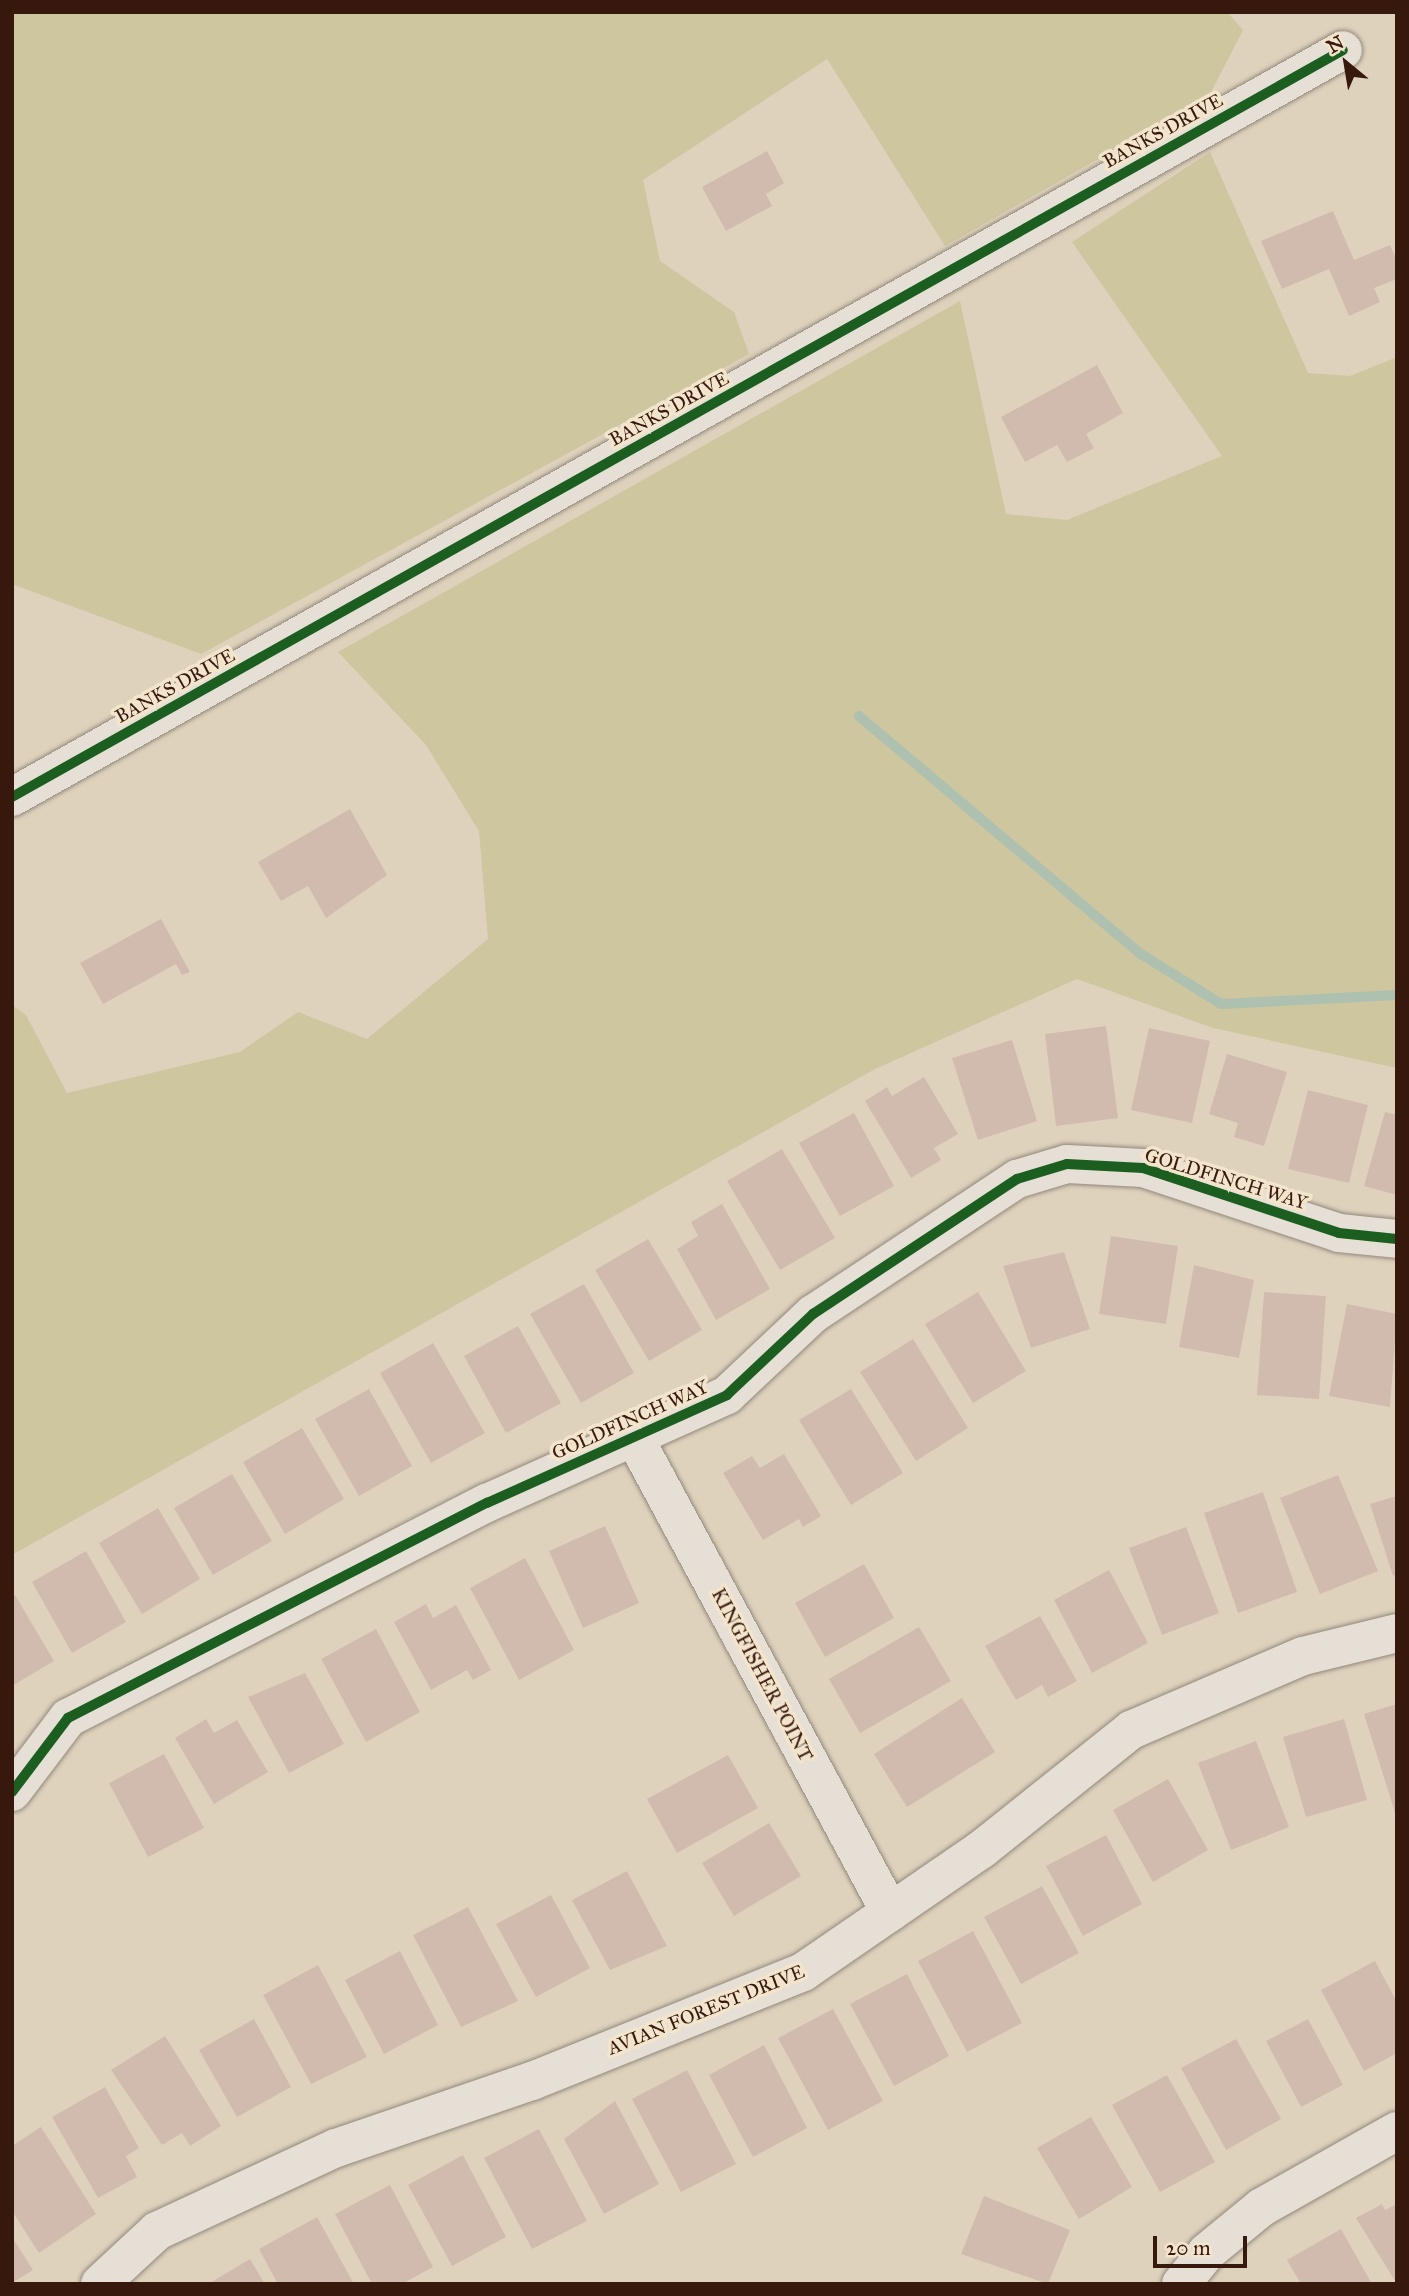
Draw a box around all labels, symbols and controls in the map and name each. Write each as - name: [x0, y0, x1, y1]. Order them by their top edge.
- north arrow: [1311, 28, 1381, 98]
- text: N: [1323, 30, 1348, 58]
- street label: BANKS DRIVE: [1099, 89, 1227, 173]
- street label: BANKS DRIVE: [605, 367, 733, 451]
- street label: BANKS DRIVE: [111, 644, 239, 728]
- street label: GOLDFINCH WAY: [1142, 1143, 1310, 1215]
- street label: GOLDFINCH WAY: [548, 1375, 712, 1465]
- street label: KINGFISHER POINT: [707, 1585, 817, 1765]
- street label: AVIAN FOREST DRIVE: [604, 1960, 808, 2060]
- scale bar: [1157, 2222, 1252, 2266]
- text: 20 m: [1166, 2235, 1211, 2261]

